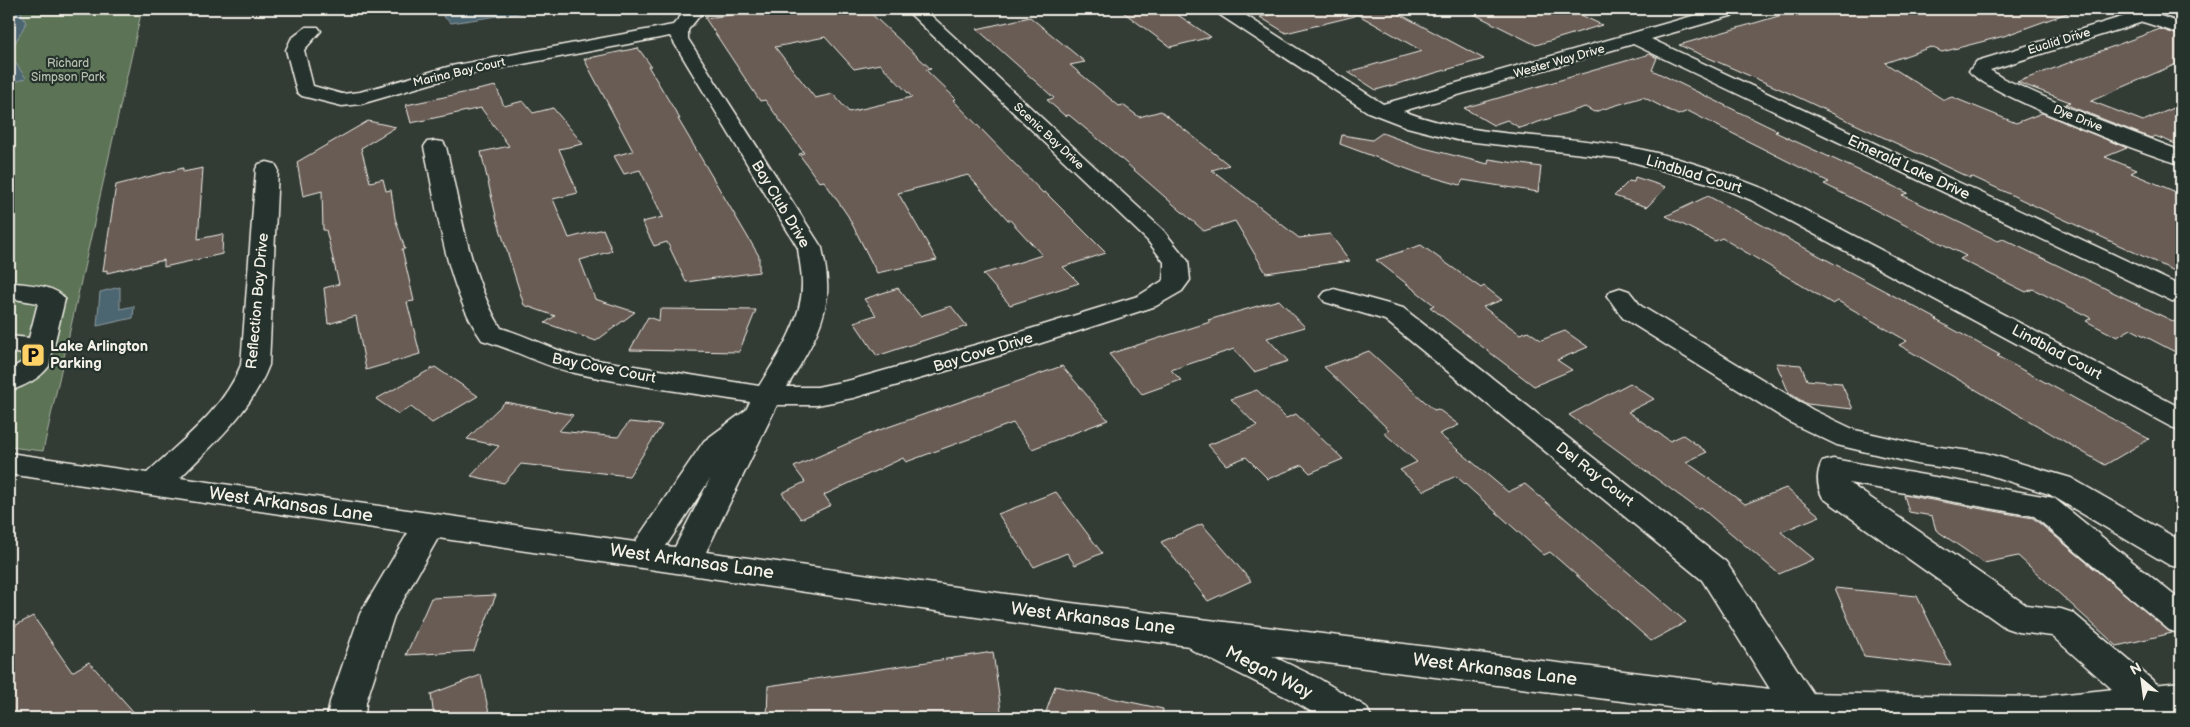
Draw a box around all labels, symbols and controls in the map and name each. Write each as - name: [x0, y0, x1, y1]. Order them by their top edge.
- street label: Euclid Drive: [2026, 25, 2092, 58]
- street label: Wester Way Drive: [1512, 41, 1606, 82]
- street label: Marina Bay Court: [412, 55, 507, 90]
- park label: Richard Simpson Park: [31, 56, 105, 85]
- street label: Scenic Bay Drive: [1010, 100, 1087, 173]
- street label: Dye Drive: [2051, 102, 2105, 135]
- street label: Emerald Lake Drive: [1845, 131, 1973, 204]
- street label: Lindblad Court: [1643, 151, 1745, 198]
- street label: Bay Club Drive: [747, 157, 814, 252]
- street label: Reflection Bay Drive: [242, 232, 273, 370]
- street label: Lindblad Court: [2008, 321, 2106, 384]
- street label: Bay Cove Drive: [931, 328, 1035, 377]
- place label: Lake Arlington Parking: [50, 337, 148, 373]
- parking icon: Lake Arlington Parking: [20, 342, 46, 368]
- street label: Bay Cove Court: [550, 349, 658, 388]
- street label: Del Ray Court: [1552, 438, 1638, 511]
- street label: West Arkansas Lane: [208, 483, 375, 526]
- street label: West Arkansas Lane: [609, 540, 776, 583]
- street label: West Arkansas Lane: [1010, 598, 1177, 639]
- street label: Megan Way: [1222, 642, 1317, 704]
- street label: West Arkansas Lane: [1412, 649, 1579, 690]
- north arrow: [2118, 654, 2168, 704]
- text: N: [2127, 659, 2145, 679]

